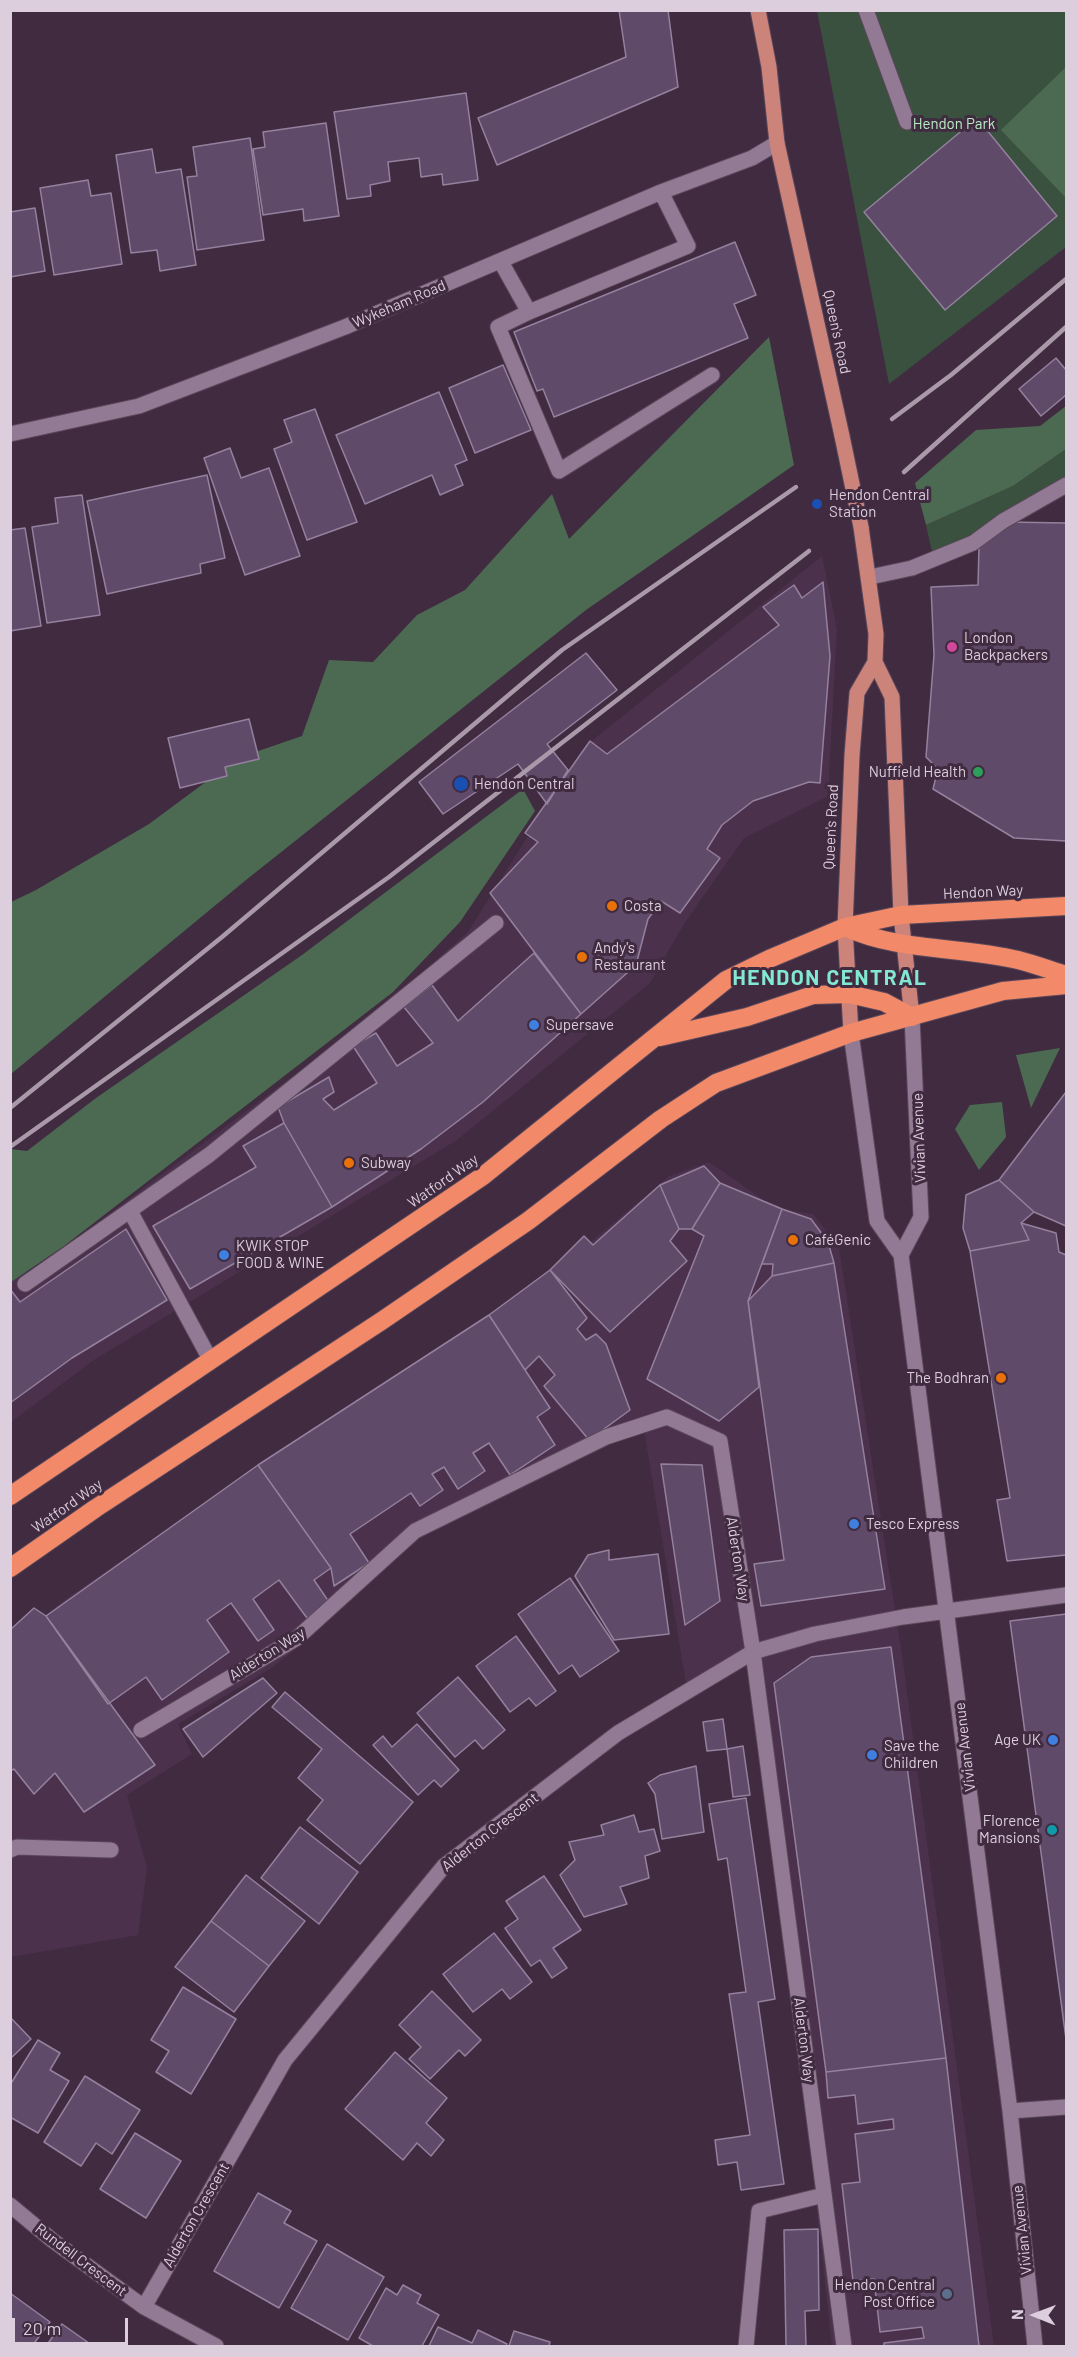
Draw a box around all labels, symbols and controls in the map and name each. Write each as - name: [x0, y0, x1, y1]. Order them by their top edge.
- park label: Hendon Park: [913, 115, 995, 133]
- street label: Wykeham Road: [350, 276, 448, 332]
- street label: Queen's Road: [819, 288, 855, 376]
- place label: Hendon Central Station: [829, 486, 929, 521]
- marker: Hendon Central Station: [810, 497, 824, 511]
- place label: London Backpackers: [964, 629, 1048, 664]
- marker: London Backpackers: [945, 640, 959, 654]
- place label: Nuffield Health: [869, 763, 966, 781]
- marker: Nuffield Health: [971, 765, 985, 779]
- marker: Hendon Central: [452, 775, 470, 793]
- place label: Hendon Central: [474, 775, 574, 793]
- street label: Queen's Road: [820, 784, 842, 870]
- street label: Hendon Way: [942, 881, 1024, 903]
- place label: Costa: [624, 897, 662, 915]
- marker: Costa: [605, 899, 619, 913]
- place label: Andy's Restaurant: [594, 939, 666, 974]
- marker: Andy's Restaurant: [575, 950, 589, 964]
- district label: HENDON CENTRAL: [732, 965, 928, 991]
- place label: Supersave: [546, 1016, 614, 1034]
- marker: Supersave: [527, 1018, 541, 1032]
- street label: Vivian Avenue: [908, 1093, 930, 1183]
- street label: Watford Way: [404, 1150, 482, 1212]
- place label: Subway: [361, 1154, 411, 1172]
- marker: Subway: [342, 1156, 356, 1170]
- place label: CaféGenic: [805, 1231, 871, 1249]
- marker: CaféGenic: [786, 1233, 800, 1247]
- place label: KWIK STOP FOOD & WINE: [236, 1237, 324, 1272]
- marker: KWIK STOP FOOD & WINE: [217, 1248, 231, 1262]
- place label: The Bodhran: [906, 1369, 989, 1387]
- marker: The Bodhran: [994, 1371, 1008, 1385]
- street label: Watford Way: [28, 1475, 106, 1537]
- street label: Alderton Way: [722, 1515, 754, 1603]
- place label: Tesco Express: [866, 1515, 959, 1533]
- marker: Tesco Express: [847, 1517, 861, 1531]
- street label: Alderton Way: [226, 1624, 308, 1684]
- street label: Vivian Avenue: [951, 1701, 979, 1793]
- place label: Age UK: [994, 1731, 1041, 1749]
- marker: Age UK: [1046, 1733, 1060, 1747]
- place label: Save the Children: [884, 1737, 940, 1772]
- marker: Save the Children: [865, 1748, 879, 1762]
- street label: Alderton Crescent: [438, 1789, 542, 1875]
- place label: Florence Mansions: [979, 1812, 1040, 1847]
- marker: Florence Mansions: [1045, 1823, 1059, 1837]
- street label: Alderton Way: [790, 1996, 818, 2084]
- street label: Alderton Crescent: [159, 2160, 233, 2270]
- street label: Vivian Avenue: [1008, 2184, 1036, 2276]
- street label: Rundell Crescent: [32, 2220, 130, 2300]
- place label: Hendon Central Post Office: [835, 2276, 935, 2311]
- north arrow: [1005, 2285, 1065, 2345]
- marker: Hendon Central Post Office: [940, 2287, 954, 2301]
- scale bar: [15, 2306, 130, 2344]
- text: N: [1007, 2309, 1026, 2320]
- text: 20 m: [23, 2317, 61, 2339]

